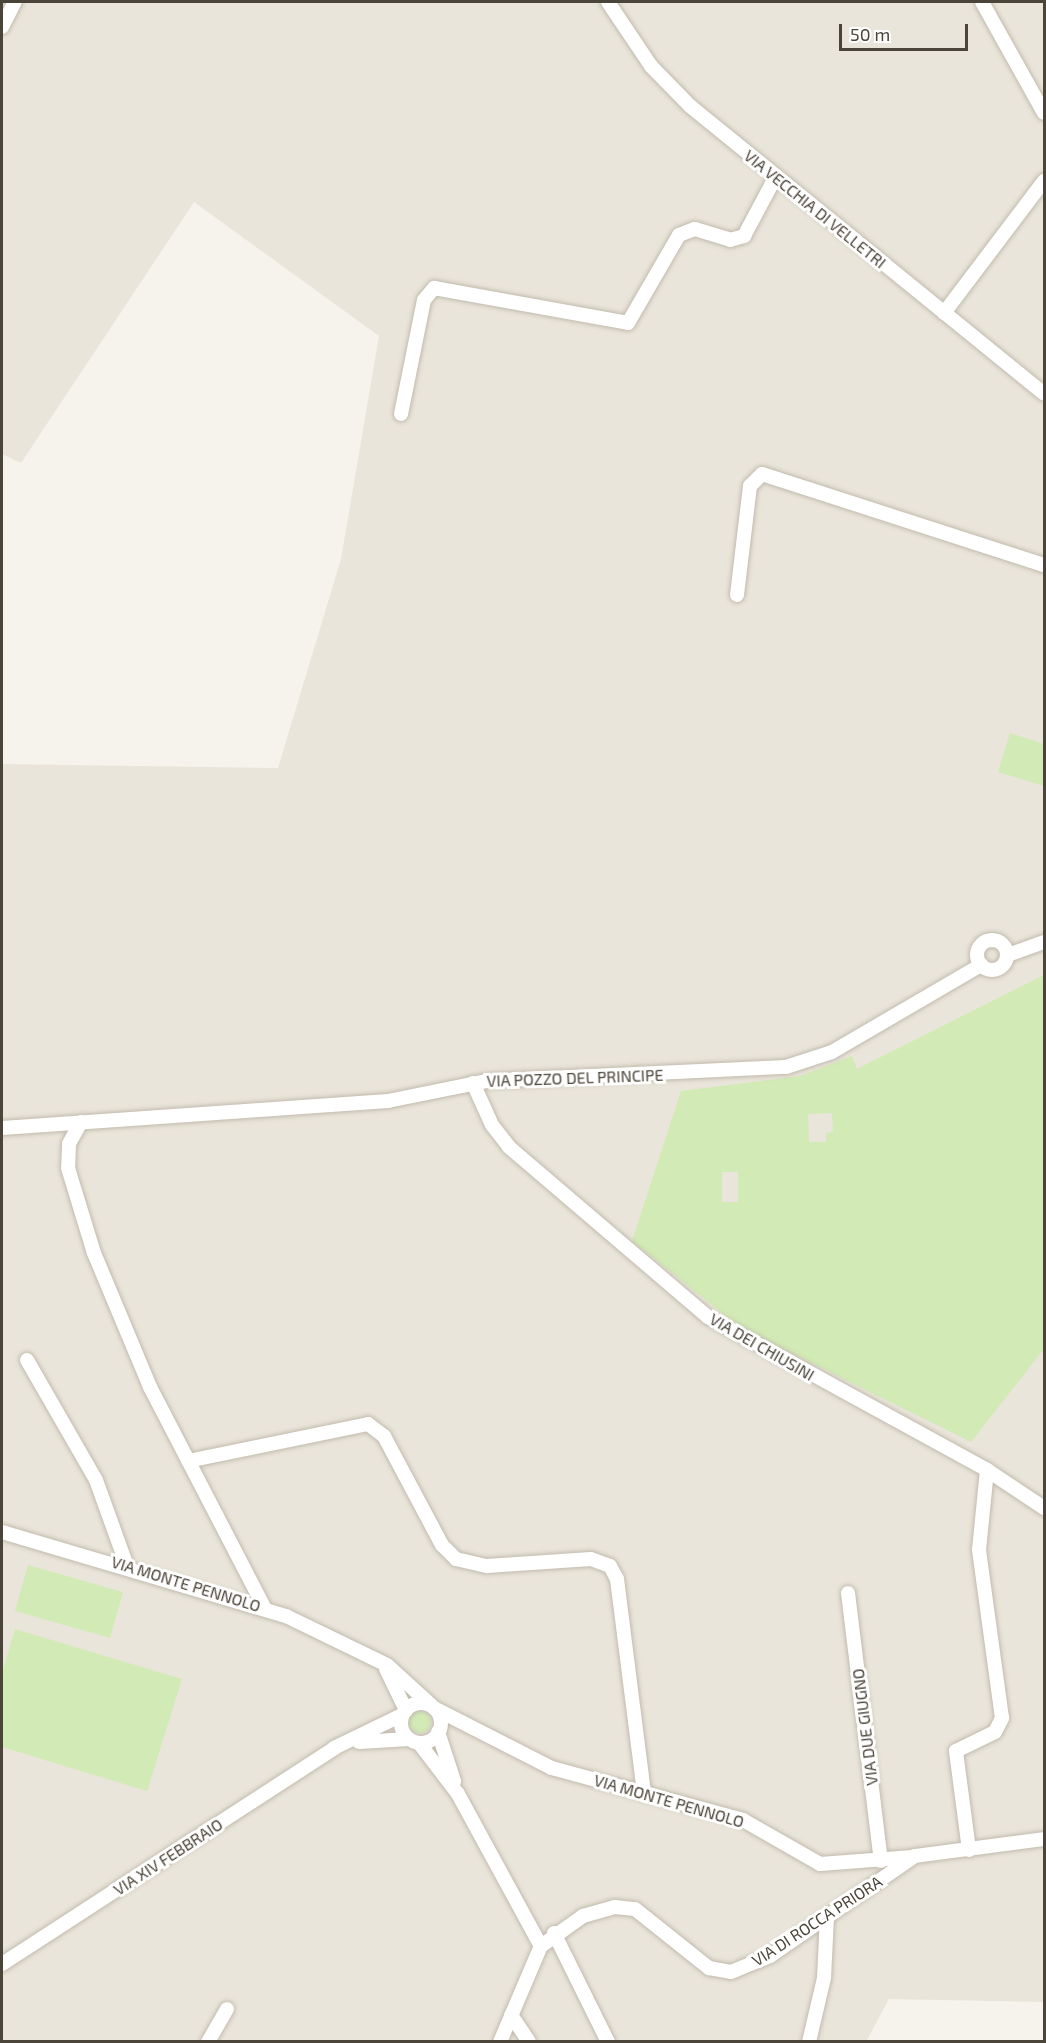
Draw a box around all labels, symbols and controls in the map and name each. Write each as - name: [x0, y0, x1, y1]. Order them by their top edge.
- scale bar: [842, 12, 971, 50]
- text: 50 m: [850, 23, 890, 45]
- street label: VIA VECCHIA DI VELLETRI: [740, 145, 890, 273]
- street label: VIA POZZO DEL PRINCIPE: [486, 1065, 664, 1091]
- street label: VIA DEI CHIUSINI: [706, 1309, 818, 1385]
- street label: VIA MONTE PENNOLO: [109, 1552, 263, 1616]
- street label: VIA DUE GIUGNO: [848, 1667, 882, 1787]
- street label: VIA MONTE PENNOLO: [592, 1770, 746, 1832]
- street label: VIA XIV FEBBRAIO: [110, 1814, 226, 1900]
- street label: VIA DI ROCCA PRIORA: [748, 1872, 886, 1970]

